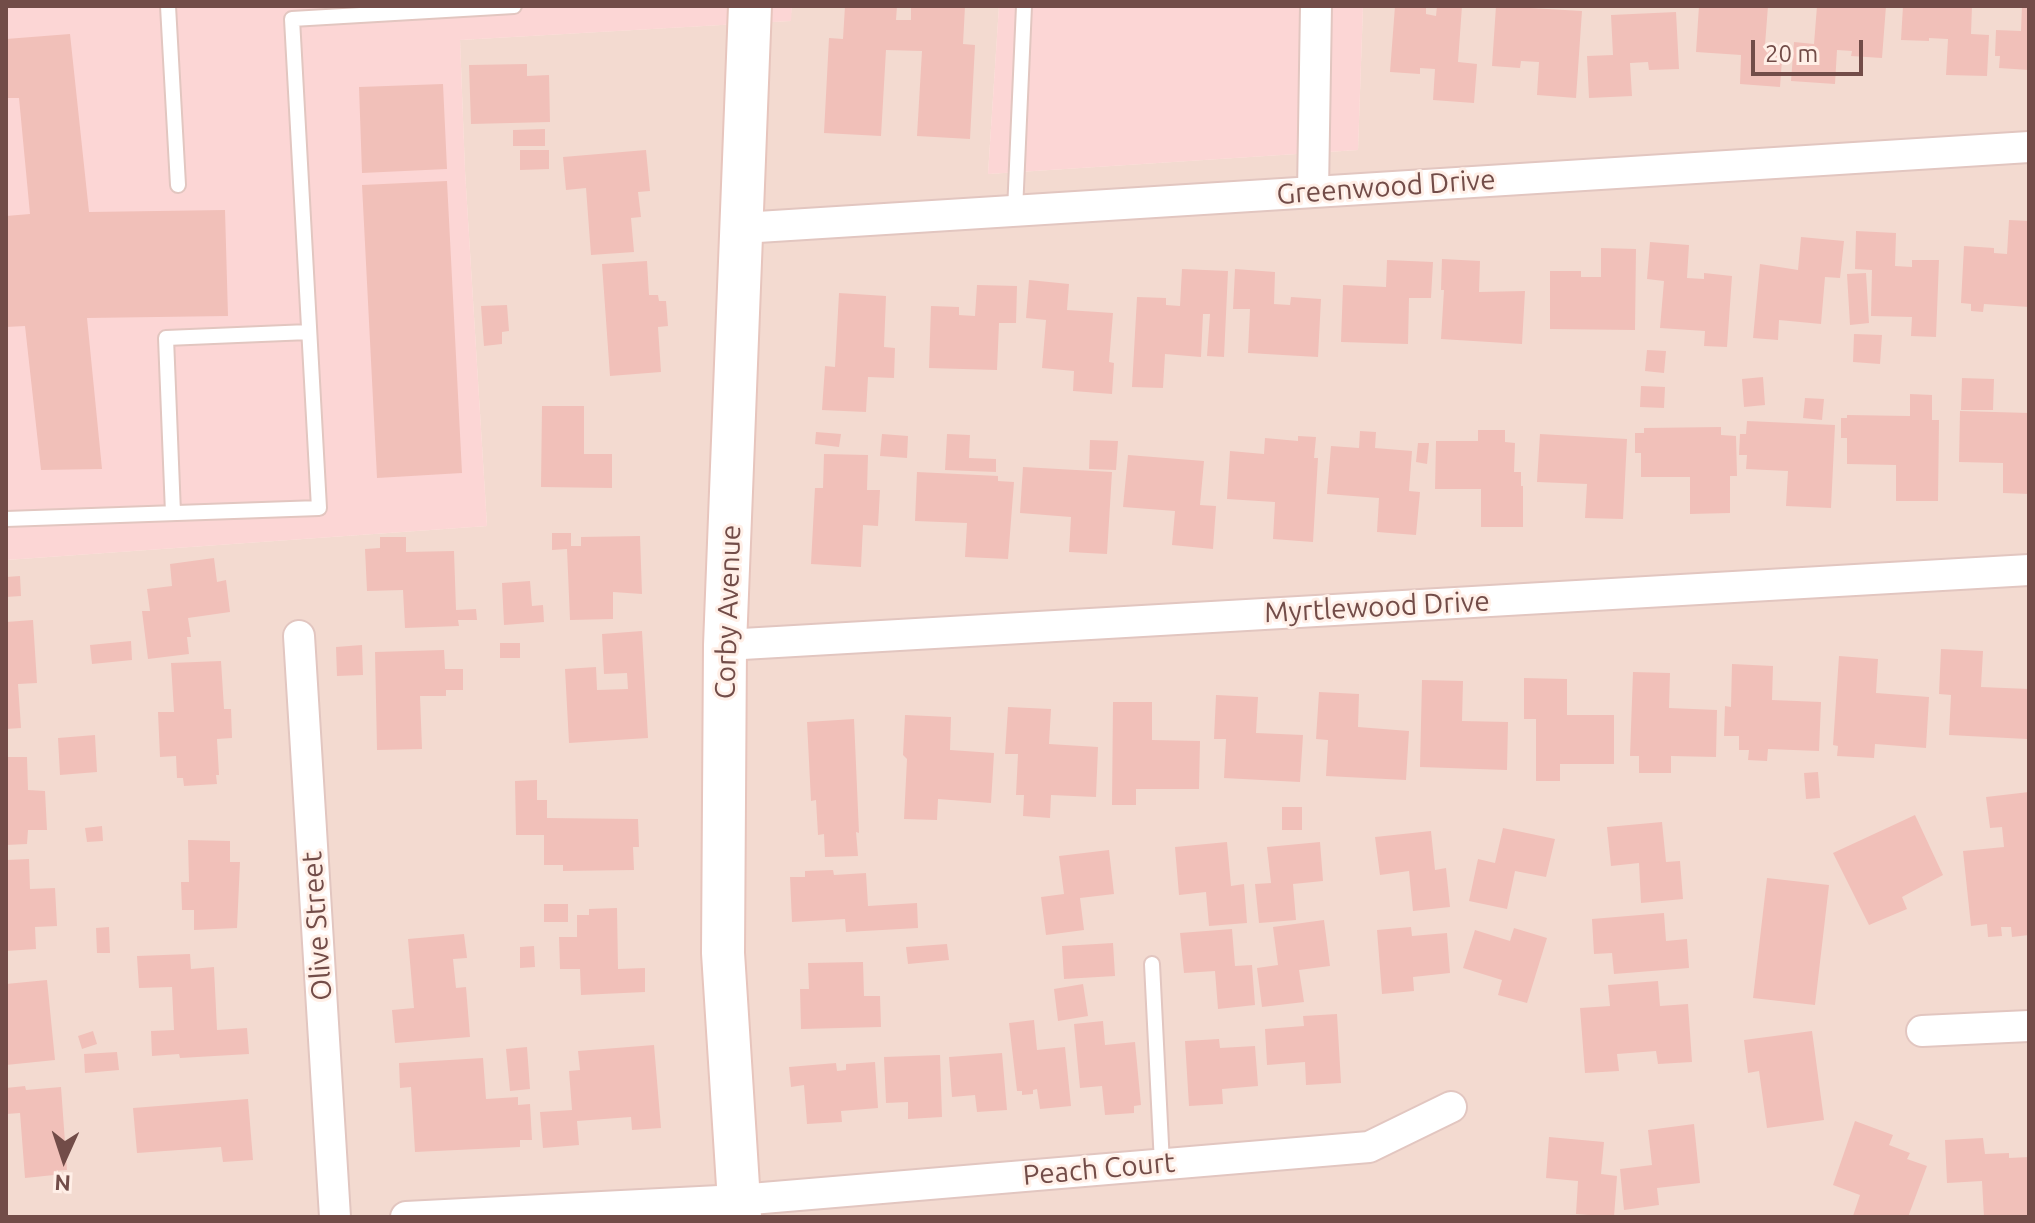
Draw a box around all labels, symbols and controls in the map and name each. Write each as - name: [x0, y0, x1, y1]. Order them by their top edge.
- scale bar: [1755, 24, 1867, 74]
- text: 20 m: [1765, 40, 1818, 67]
- street label: Greenwood Drive: [1275, 163, 1497, 211]
- street label: Corby Avenue: [708, 524, 748, 700]
- street label: Myrtlewood Drive: [1263, 584, 1491, 630]
- street label: Olive Street: [295, 850, 339, 1002]
- north arrow: [24, 1119, 104, 1199]
- street label: Peach Court: [1022, 1146, 1176, 1192]
- text: N: [54, 1171, 72, 1196]

